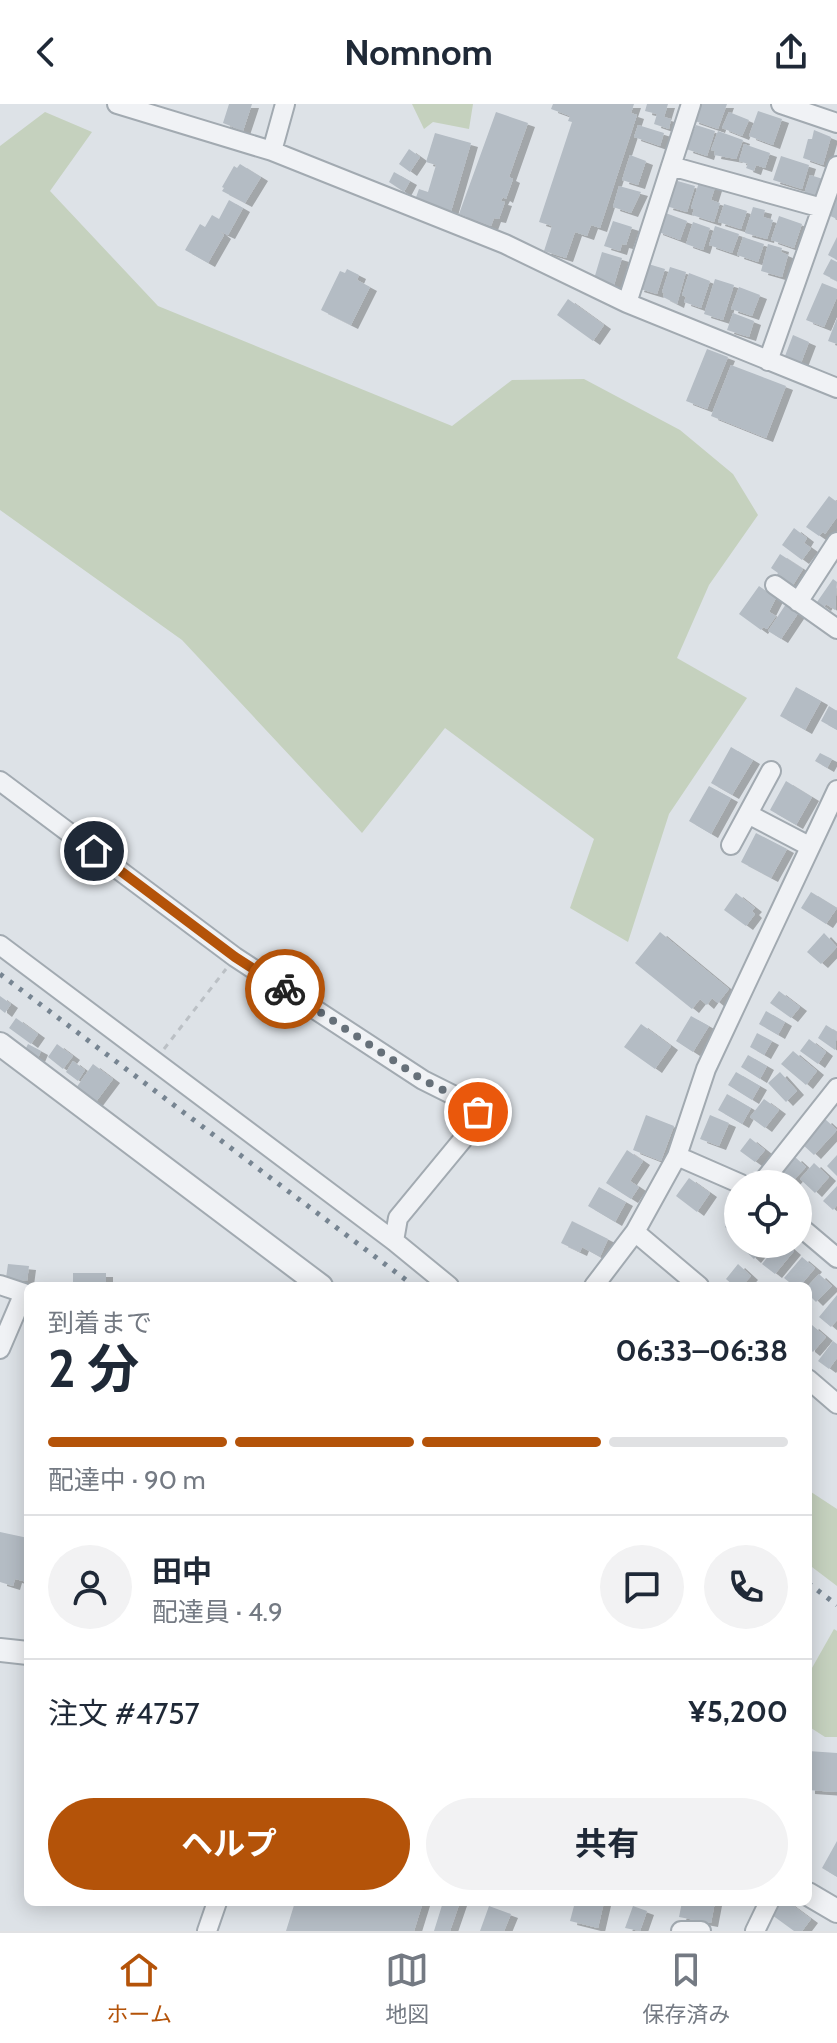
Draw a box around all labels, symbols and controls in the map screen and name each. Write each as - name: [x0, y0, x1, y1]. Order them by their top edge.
- icon: back: [24, 30, 68, 74]
- text: Nomnom: [344, 30, 493, 74]
- icon: share: [769, 30, 813, 74]
- pin: [60, 817, 128, 885]
- icon: home: [72, 829, 116, 873]
- courier: [245, 949, 325, 1029]
- icon: bike: [263, 967, 307, 1011]
- pin: [444, 1078, 512, 1146]
- icon: bag: [456, 1090, 500, 1134]
- map controls: [724, 1170, 812, 1258]
- button: locate: [724, 1170, 812, 1258]
- text: 到着まで: [48, 1307, 152, 1339]
- text: 06:33–06:38: [615, 1332, 788, 1369]
- text: 2 分: [48, 1337, 139, 1400]
- text: 配達中 · 90 m: [48, 1464, 205, 1496]
- button: person: [48, 1545, 132, 1629]
- button: chat: [600, 1545, 684, 1629]
- button: phone: [704, 1545, 788, 1629]
- text: 田中: [152, 1553, 212, 1590]
- text: 配達員 · 4.9: [152, 1596, 283, 1628]
- text: ¥5,200: [689, 1693, 788, 1730]
- text: 注文 #4757: [48, 1695, 200, 1732]
- button: ヘルプ: [48, 1798, 410, 1890]
- button: 共有: [426, 1798, 788, 1890]
- tab: ホーム: [107, 1948, 172, 2028]
- tab: 地図: [385, 1948, 429, 2028]
- tab: 保存済み: [642, 1948, 730, 2028]

